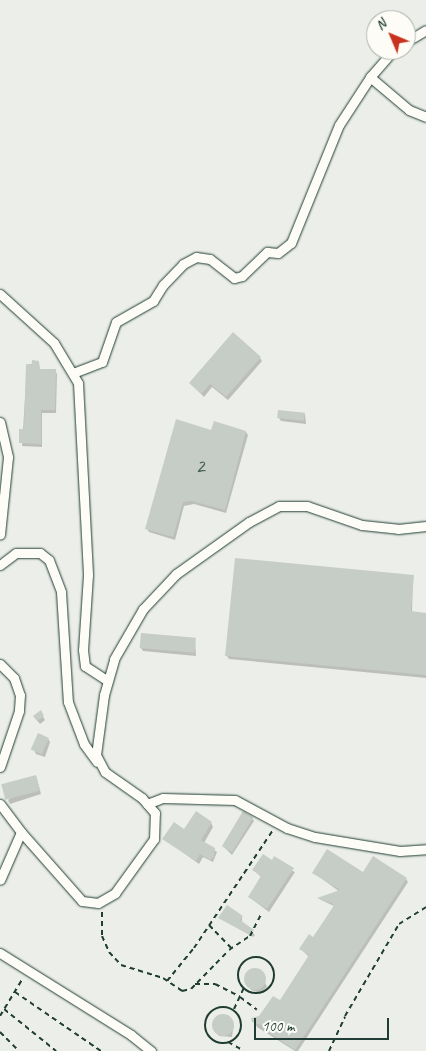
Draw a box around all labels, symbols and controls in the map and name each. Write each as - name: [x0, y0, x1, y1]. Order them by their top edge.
- north arrow: [366, 10, 416, 60]
- text: N: [372, 16, 390, 34]
- house number: 2: [195, 453, 205, 479]
- scale bar: [256, 1008, 391, 1040]
- text: 100 m: [262, 1017, 294, 1036]

